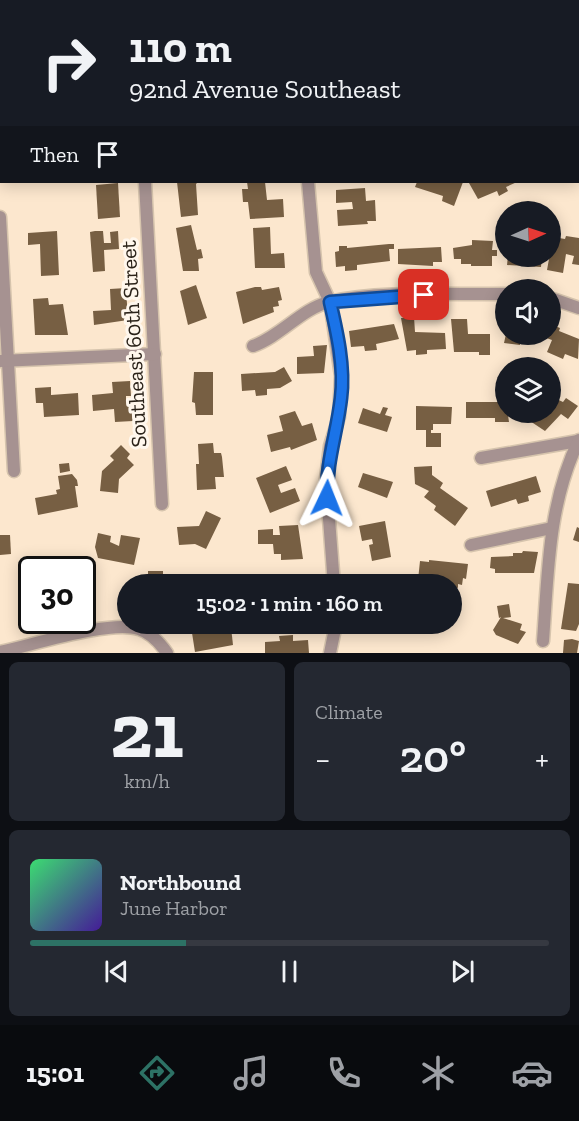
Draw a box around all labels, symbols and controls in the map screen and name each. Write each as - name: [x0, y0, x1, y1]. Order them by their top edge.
- text: 110 m: [129, 22, 232, 73]
- icon: right: [30, 24, 108, 102]
- text: 92nd Avenue Southeast: [129, 73, 401, 105]
- icon: arrive: [91, 138, 124, 171]
- text: Then: [30, 141, 79, 168]
- north arrow: [495, 201, 561, 267]
- map controls: [495, 201, 561, 423]
- street label: Southeast 60th Street: [115, 239, 152, 448]
- pin: [398, 269, 449, 320]
- icon: arrive: [407, 278, 440, 311]
- button: sound: [495, 279, 561, 345]
- button: layers: [495, 357, 561, 423]
- position arrow: [295, 466, 359, 530]
- speed limit sign: 30: [18, 556, 96, 634]
- text: 15:02 · 1 min · 160 m: [197, 590, 382, 617]
- text: 21: [110, 683, 184, 777]
- text: Climate: [315, 700, 383, 724]
- text: 20°: [399, 730, 466, 784]
- text: −: [315, 739, 330, 778]
- text: +: [535, 739, 549, 778]
- text: km/h: [124, 769, 170, 793]
- text: Northbound: [120, 869, 241, 896]
- text: June Harbor: [120, 896, 228, 920]
- icon: previous: [100, 955, 133, 988]
- icon: pause: [273, 955, 306, 988]
- icon: next: [446, 955, 479, 988]
- icon: directions: [136, 1052, 178, 1094]
- icon: music: [230, 1052, 272, 1094]
- icon: phone: [323, 1052, 365, 1094]
- icon: climate: [417, 1052, 459, 1094]
- icon: car: [511, 1052, 553, 1094]
- text: 15:01: [26, 1057, 84, 1089]

